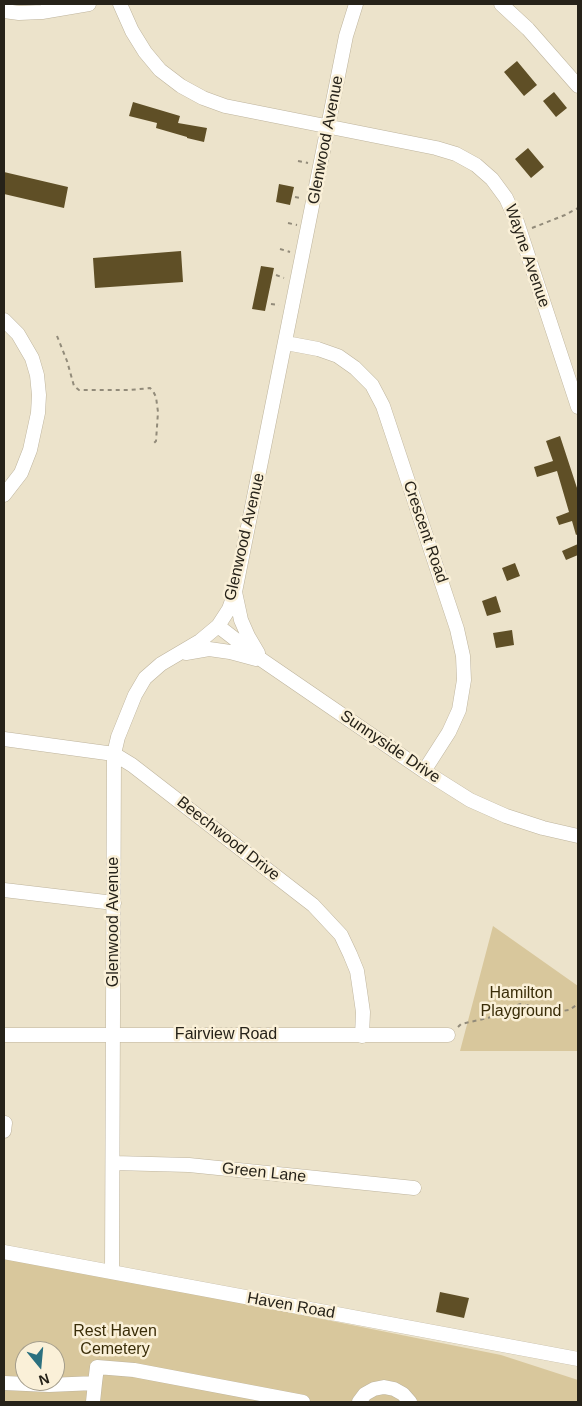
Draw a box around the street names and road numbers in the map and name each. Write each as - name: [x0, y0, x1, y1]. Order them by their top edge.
- street label: Glenwood Avenue: [304, 74, 348, 206]
- street label: Wayne Avenue: [500, 202, 554, 310]
- street label: Glenwood Avenue: [221, 471, 269, 603]
- street label: Crescent Road: [399, 478, 451, 586]
- street label: Sunnyside Drive: [336, 706, 444, 788]
- street label: Beechwood Drive: [173, 793, 283, 885]
- street label: Glenwood Avenue: [104, 857, 124, 987]
- street label: Fairview Road: [175, 1025, 277, 1045]
- street label: Green Lane: [221, 1159, 307, 1187]
- street label: Haven Road: [246, 1289, 336, 1323]

